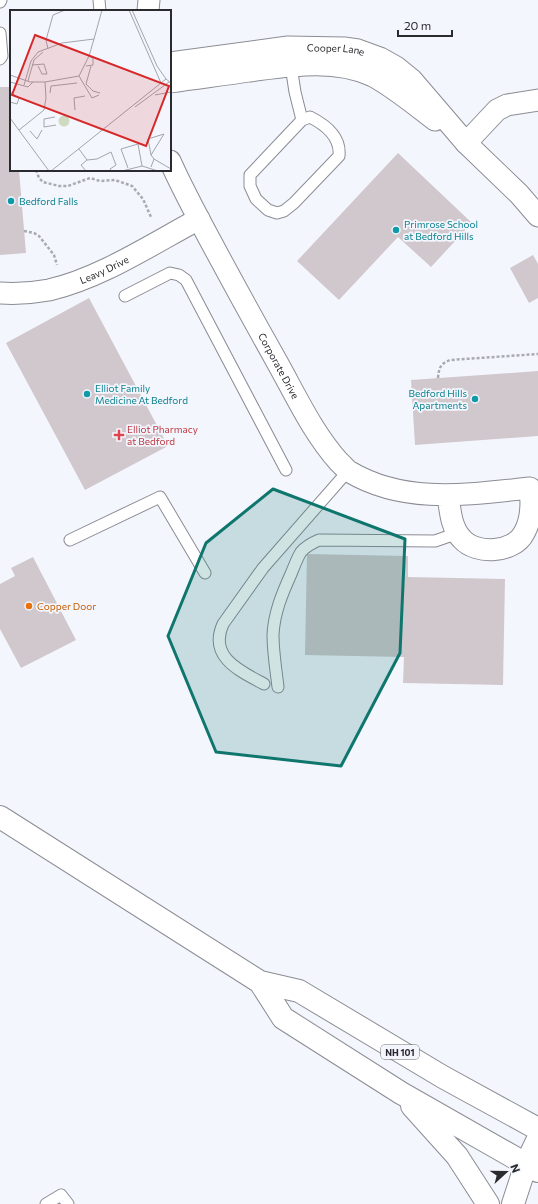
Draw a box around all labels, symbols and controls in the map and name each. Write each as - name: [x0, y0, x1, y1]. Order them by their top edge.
- inset map: [10, 10, 171, 171]
- scale bar: [398, 12, 452, 38]
- text: 20 m: [404, 18, 431, 32]
- street label: Cooper Lane: [307, 41, 366, 58]
- place label: Bedford Falls: [19, 195, 79, 207]
- marker: Bedford Falls: [6, 196, 16, 206]
- place label: Primrose School at Bedford Hills: [404, 218, 478, 242]
- marker: Primrose School at Bedford Hills: [391, 225, 401, 235]
- street label: Leavy Drive: [78, 253, 131, 286]
- street label: Corporate Drive: [256, 331, 302, 401]
- place label: Elliot Family Medicine At Bedford: [95, 382, 188, 406]
- place label: Bedford Hills Apartments: [409, 387, 467, 411]
- marker: Elliot Family Medicine At Bedford: [82, 389, 92, 399]
- marker: Bedford Hills Apartments: [470, 394, 480, 404]
- place label: Elliot Pharmacy at Bedford: [127, 423, 198, 447]
- marker: Elliot Pharmacy at Bedford: [114, 430, 124, 440]
- place label: Copper Door: [37, 600, 96, 612]
- marker: Copper Door: [24, 601, 34, 611]
- road number: NH 101: [381, 1045, 419, 1059]
- north arrow: [486, 1152, 526, 1192]
- text: N: [508, 1162, 523, 1174]

